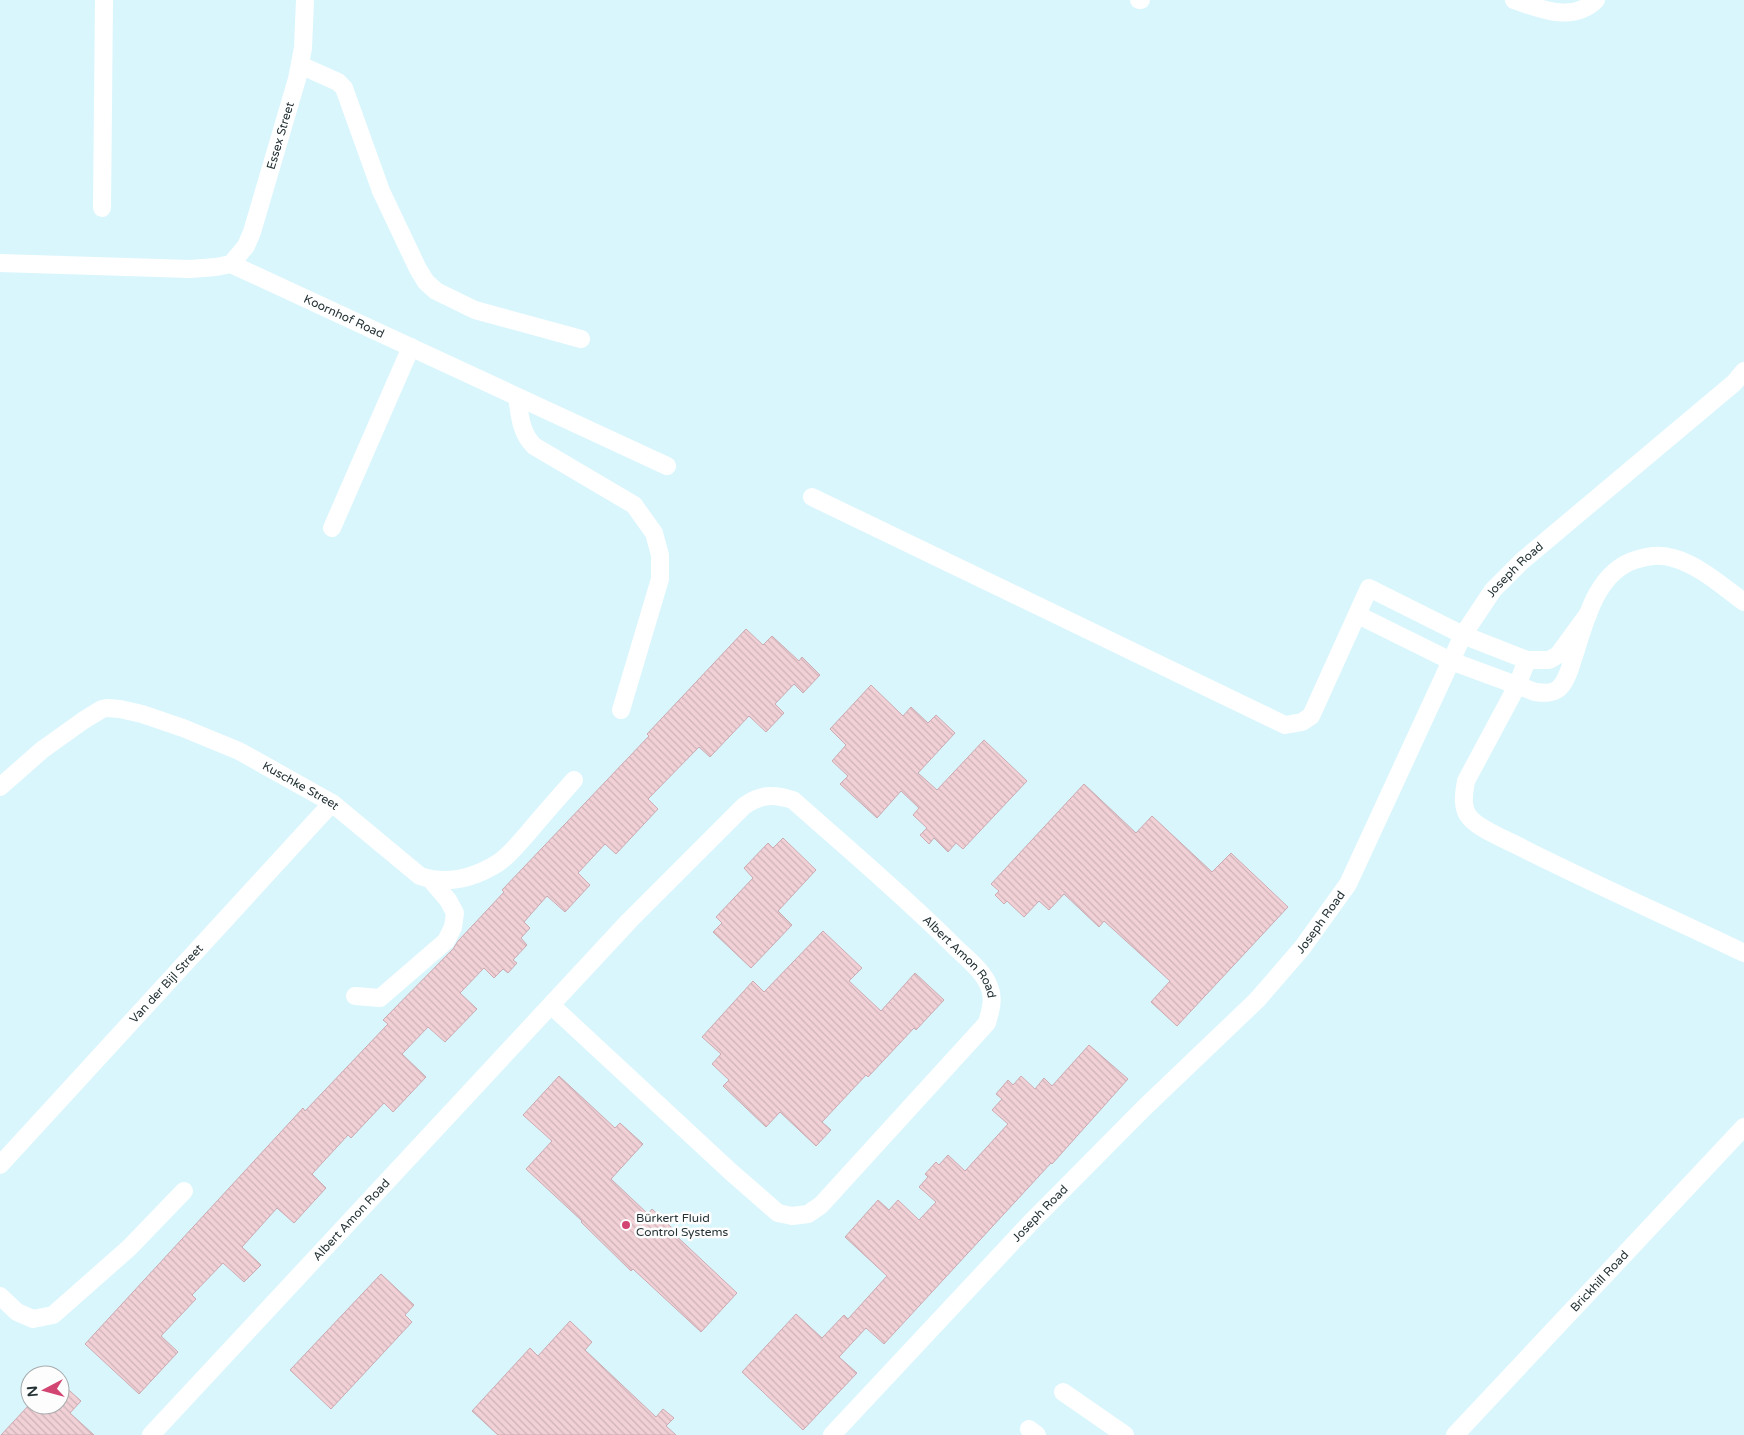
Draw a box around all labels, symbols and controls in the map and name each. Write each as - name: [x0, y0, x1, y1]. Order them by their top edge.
- street label: Essex Street: [264, 100, 297, 171]
- street label: Koornhof Road: [302, 292, 386, 341]
- street label: Joseph Road: [1483, 539, 1546, 600]
- street label: Kuschke Street: [260, 759, 342, 813]
- street label: Joseph Road: [1293, 888, 1348, 956]
- street label: Albert Amon Road: [920, 913, 999, 999]
- street label: Van der Bijl Street: [127, 941, 206, 1026]
- street label: Albert Amon Road: [310, 1176, 393, 1263]
- street label: Joseph Road: [1009, 1182, 1071, 1245]
- place label: Bürkert Fluid Control Systems: [636, 1211, 728, 1239]
- marker: Bürkert Fluid Control Systems: [620, 1219, 632, 1231]
- street label: Brickhill Road: [1567, 1248, 1631, 1315]
- north arrow: [20, 1365, 70, 1415]
- text: N: [24, 1385, 42, 1398]

